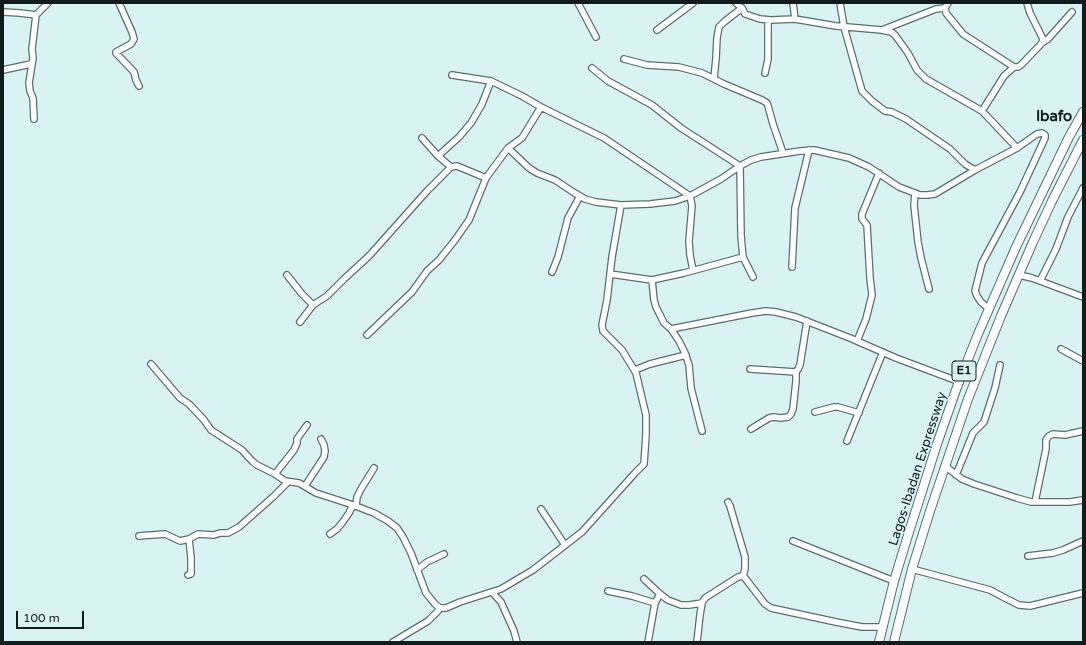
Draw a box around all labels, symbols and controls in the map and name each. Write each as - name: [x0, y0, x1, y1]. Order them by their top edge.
- district label: Ibafo: [1036, 108, 1072, 126]
- road number: E1: [952, 361, 976, 381]
- street label: Lagos-Ibadan Expressway: [886, 390, 950, 548]
- scale bar: [18, 603, 86, 629]
- text: 100 m: [23, 611, 60, 625]

